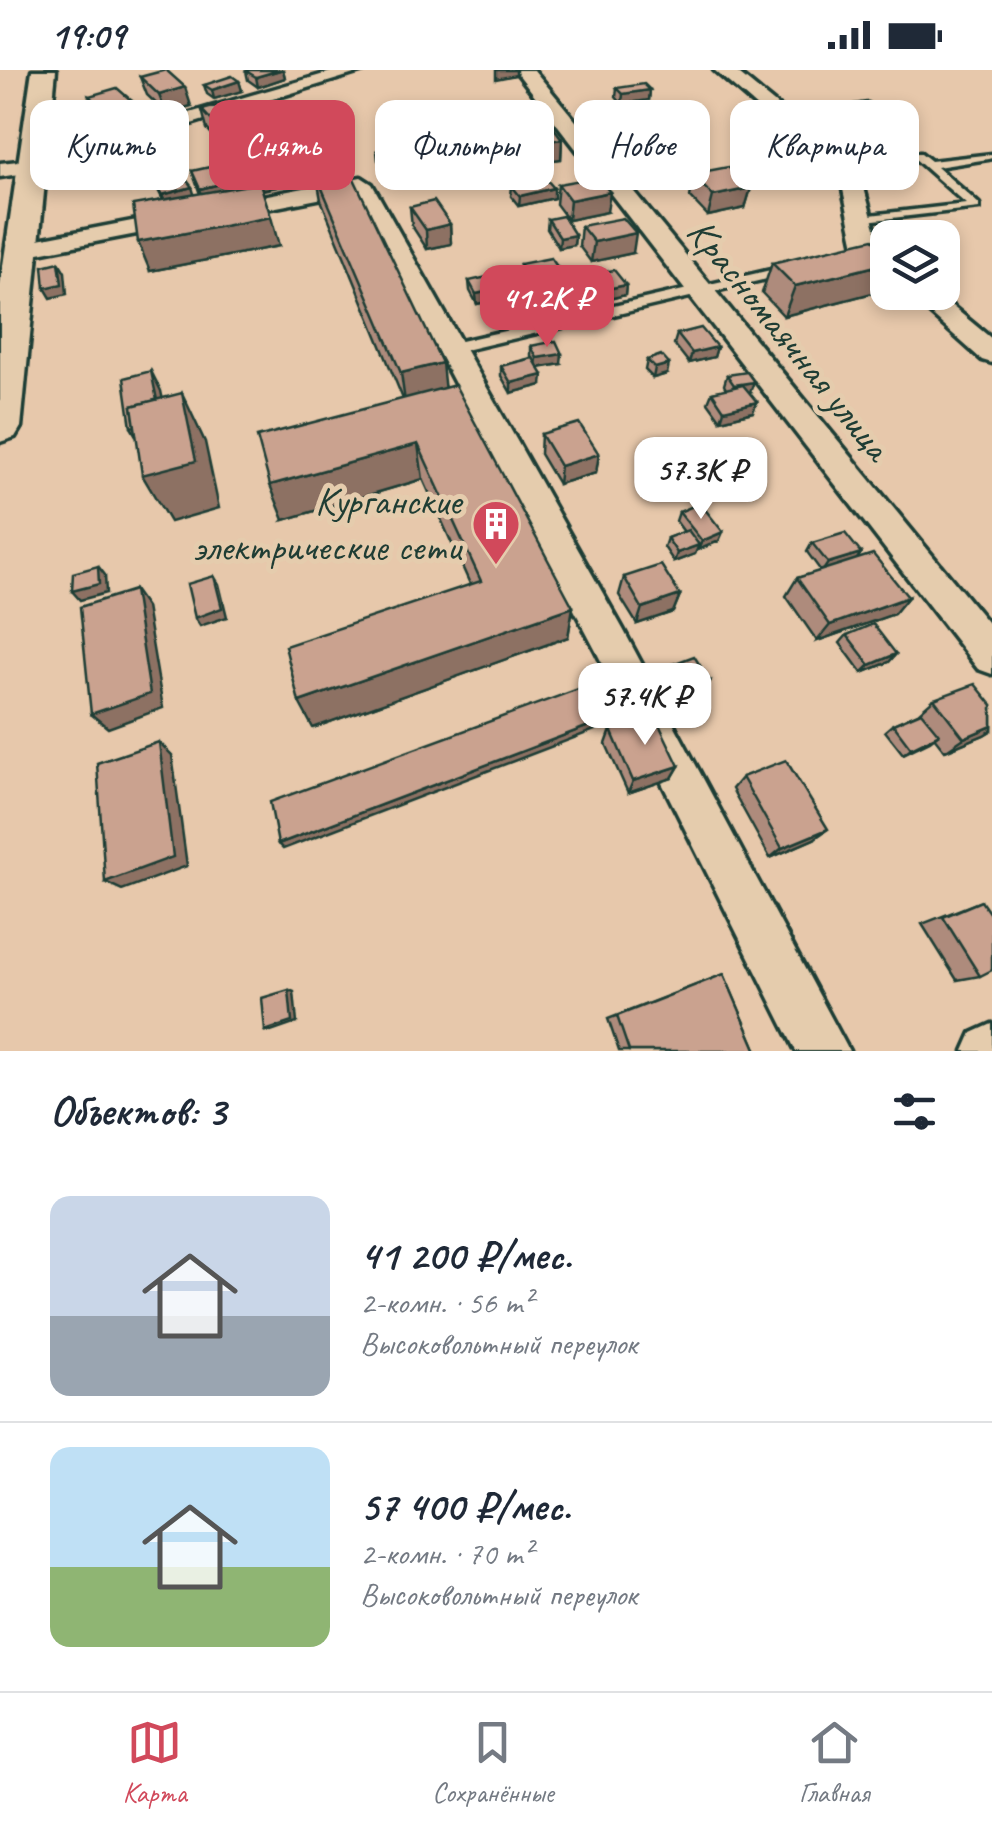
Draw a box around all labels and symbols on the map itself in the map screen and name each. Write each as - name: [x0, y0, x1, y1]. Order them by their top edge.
- street label: Красномаячная улица: [676, 208, 904, 473]
- pin: 41.2K ₽: [455, 265, 639, 350]
- pin: 57.3K ₽: [609, 437, 793, 522]
- place label: Курганские электрические сети: [193, 476, 464, 572]
- building icon: Курганские электрические сети: [470, 498, 522, 566]
- pin: 57.4K ₽: [553, 663, 737, 748]

